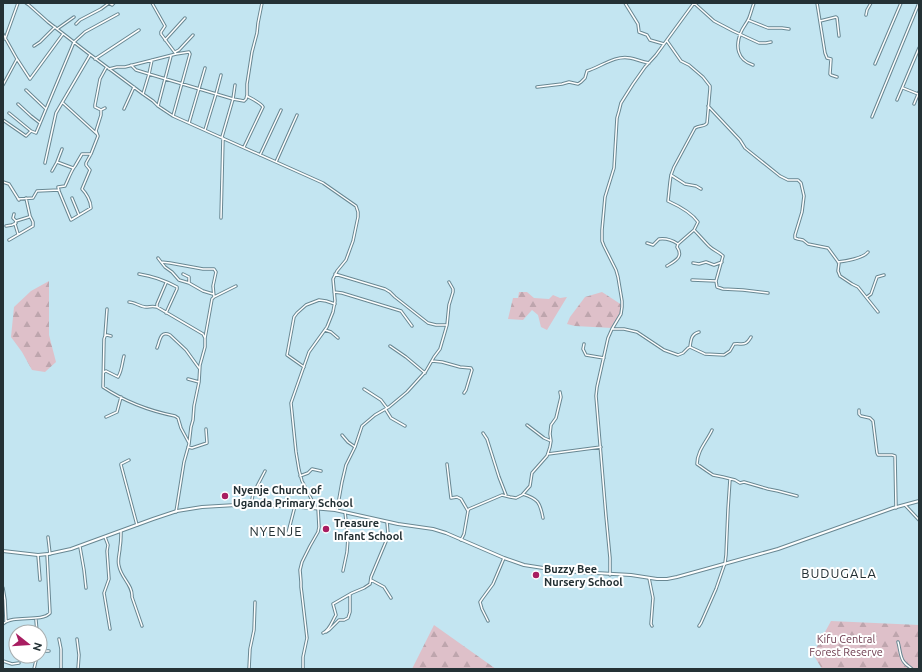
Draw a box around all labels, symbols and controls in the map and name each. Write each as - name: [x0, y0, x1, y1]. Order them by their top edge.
- place label: Nyenje Church of Uganda Primary School: [233, 484, 353, 509]
- marker: Nyenje Church of Uganda Primary School: [220, 491, 230, 501]
- place label: Treasure Infant School: [334, 517, 403, 542]
- district label: NYENJE: [249, 524, 303, 538]
- marker: Treasure Infant School: [321, 524, 331, 534]
- place label: Buzzy Bee Nursery School: [544, 563, 623, 588]
- district label: BUDUGALA: [801, 566, 877, 580]
- marker: Buzzy Bee Nursery School: [531, 570, 541, 580]
- north arrow: [8, 624, 48, 664]
- park label: Kifu Central Forest Reserve: [809, 633, 883, 658]
- text: N: [31, 641, 45, 653]

